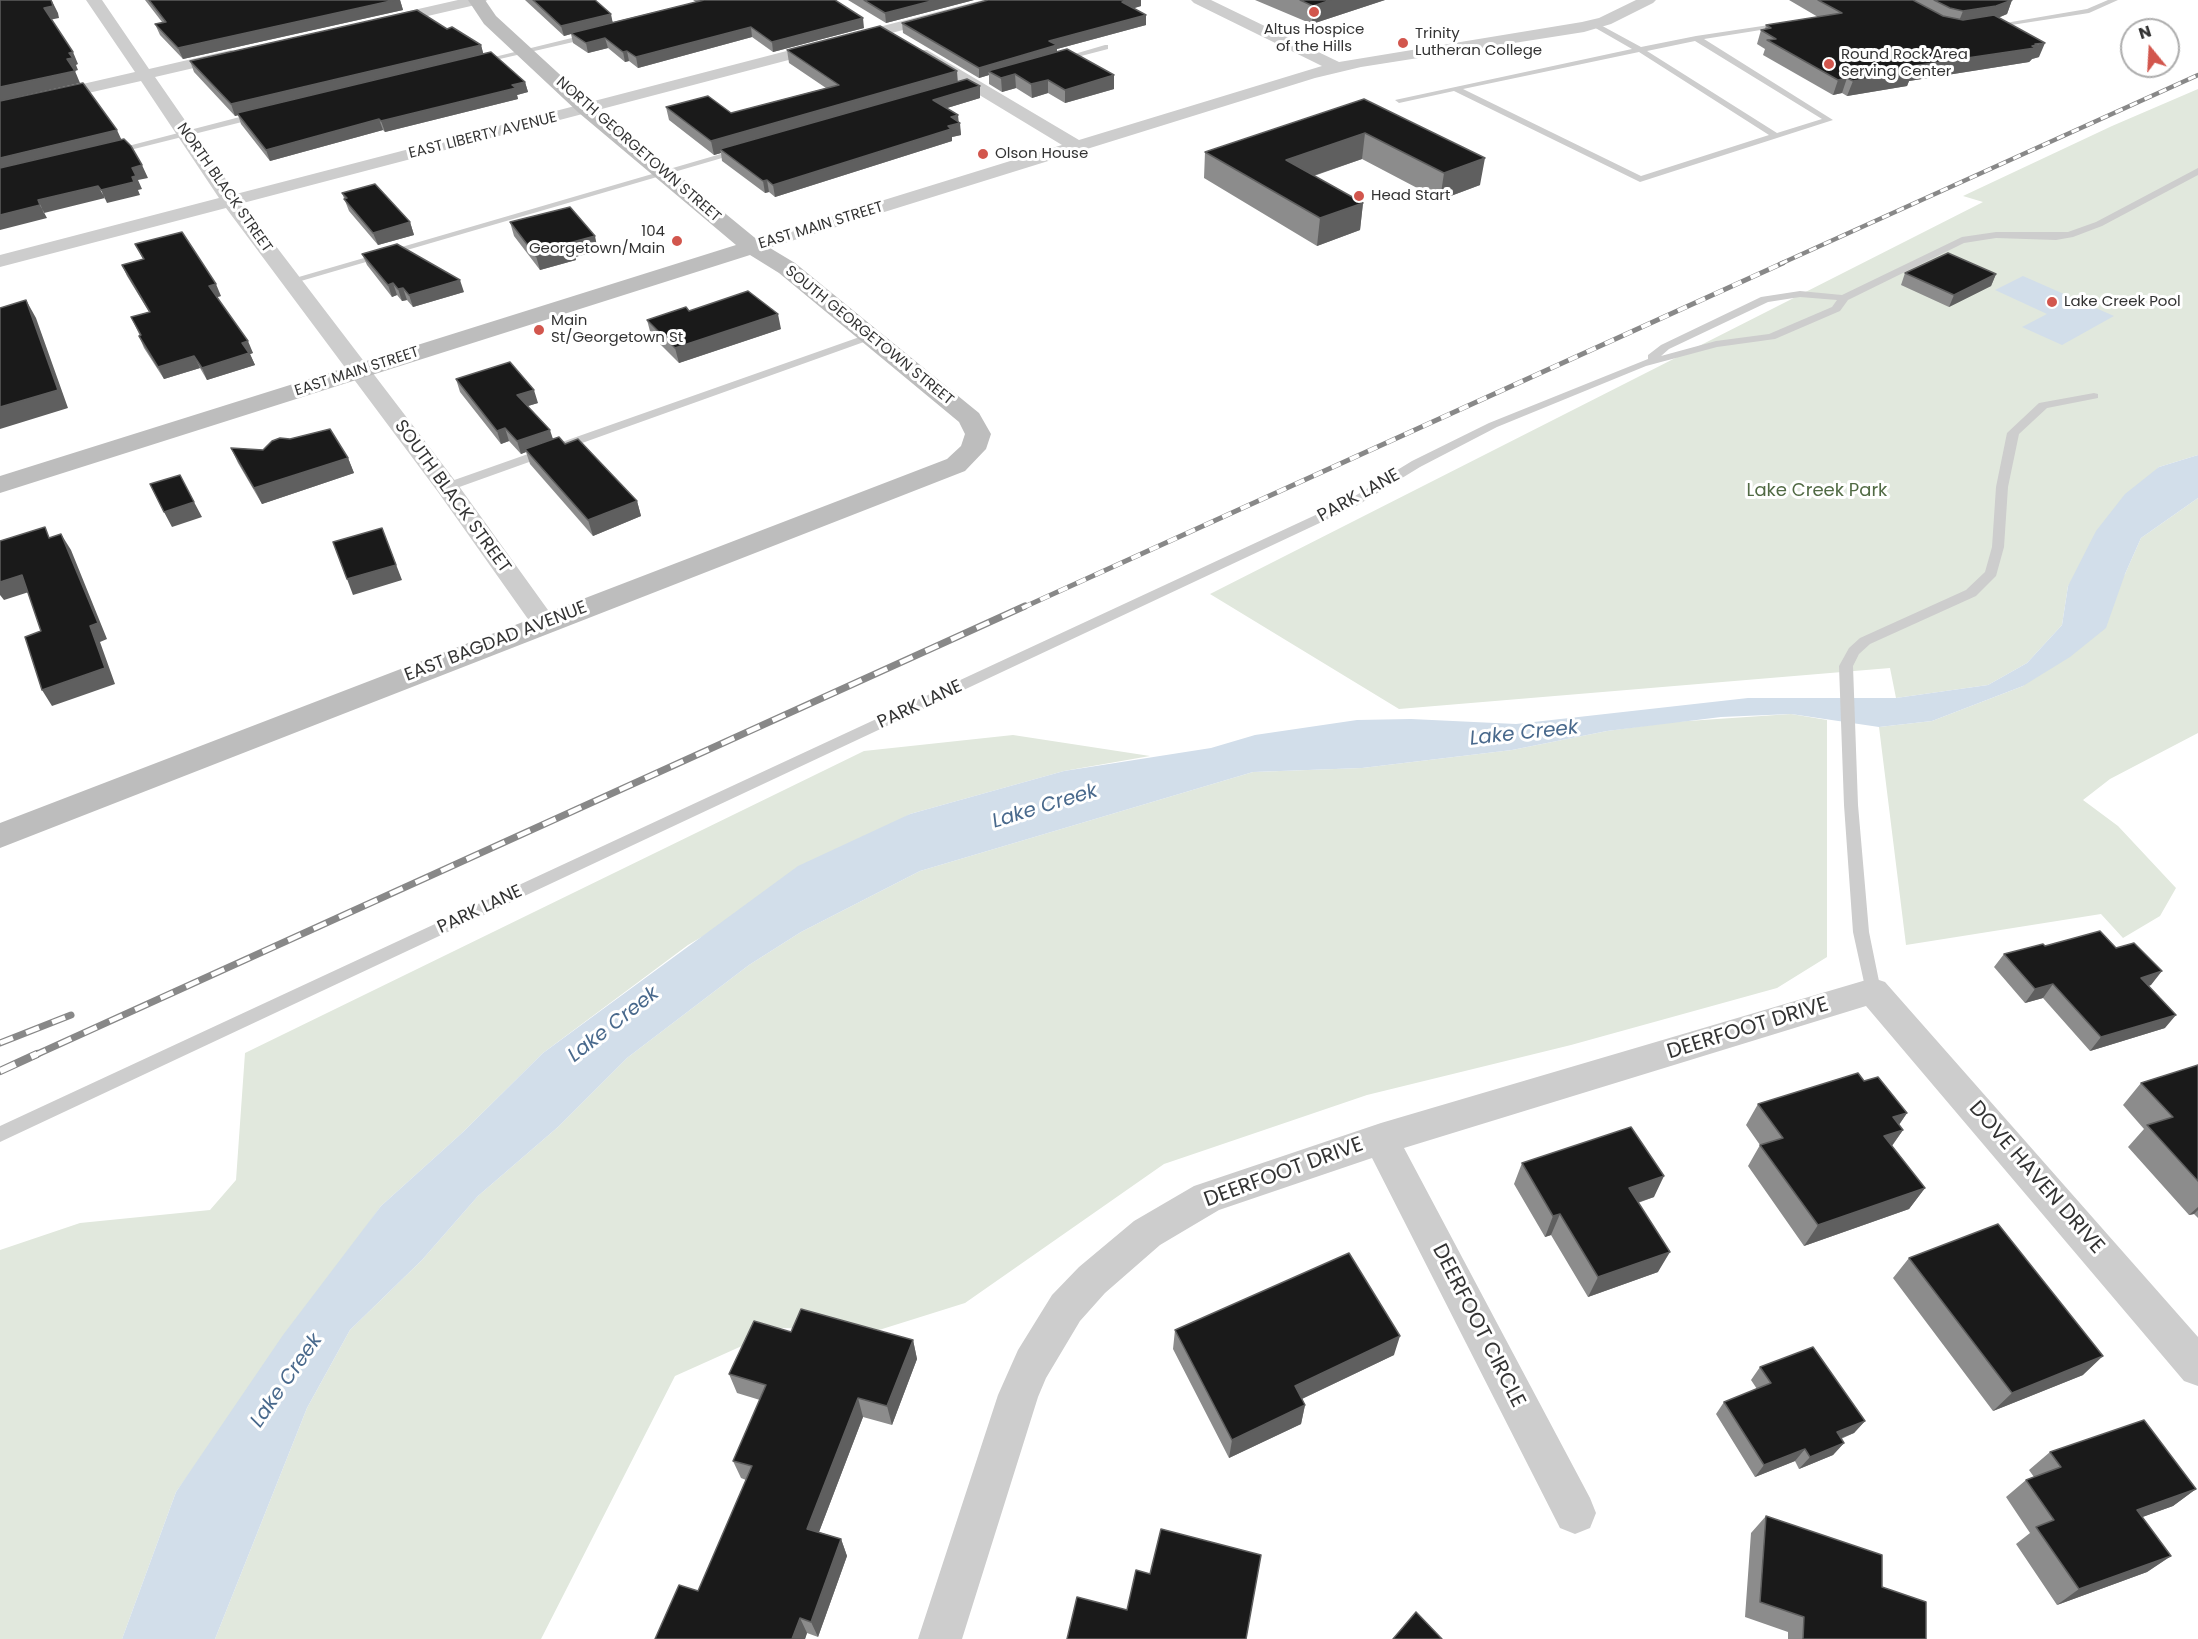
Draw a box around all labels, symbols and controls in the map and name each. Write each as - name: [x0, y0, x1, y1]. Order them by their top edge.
- marker: Altus Hospice of the Hills: [1307, 5, 1321, 19]
- north arrow: [2120, 18, 2180, 78]
- text: N: [2136, 20, 2154, 45]
- place label: Altus Hospice of the Hills: [1264, 21, 1364, 56]
- place label: Trinity Lutheran College: [1415, 25, 1542, 60]
- marker: Trinity Lutheran College: [1396, 36, 1410, 50]
- place label: Round Rock Area Serving Center: [1841, 46, 1968, 81]
- marker: Round Rock Area Serving Center: [1822, 57, 1836, 71]
- street label: NORTH GEORGETOWN STREET: [552, 74, 724, 226]
- street label: EAST LIBERTY AVENUE: [407, 109, 559, 163]
- street label: NORTH BLACK STREET: [173, 120, 275, 256]
- place label: Olson House: [995, 145, 1088, 163]
- marker: Olson House: [976, 147, 990, 161]
- place label: Head Start: [1371, 187, 1450, 205]
- marker: Head Start: [1352, 189, 1366, 203]
- street label: EAST MAIN STREET: [756, 198, 886, 254]
- place label: 104 Georgetown/Main: [529, 223, 665, 258]
- marker: 104 Georgetown/Main: [670, 234, 684, 248]
- street label: SOUTH GEORGETOWN STREET: [781, 262, 957, 410]
- place label: Lake Creek Pool: [2064, 293, 2181, 311]
- marker: Lake Creek Pool: [2045, 295, 2059, 309]
- place label: Main St/Georgetown St: [551, 312, 683, 347]
- marker: Main St/Georgetown St: [532, 323, 546, 337]
- street label: EAST MAIN STREET: [293, 343, 421, 401]
- street label: SOUTH BLACK STREET: [389, 416, 515, 578]
- street label: PARK LANE: [1314, 465, 1404, 527]
- park label: Lake Creek Park: [1747, 480, 1887, 502]
- street label: EAST BAGDAD AVENUE: [402, 597, 590, 687]
- street label: PARK LANE: [874, 676, 966, 734]
- water label: Lake Creek: [1469, 716, 1579, 752]
- water label: Lake Creek: [989, 780, 1101, 834]
- street label: PARK LANE: [434, 881, 526, 939]
- water label: Lake Creek: [564, 982, 664, 1068]
- street label: DEERFOOT DRIVE: [1664, 992, 1832, 1066]
- street label: DOVE HAVEN DRIVE: [1963, 1097, 2109, 1259]
- street label: DEERFOOT DRIVE: [1201, 1133, 1367, 1213]
- street label: DEERFOOT CIRCLE: [1426, 1240, 1530, 1412]
- water label: Lake Creek: [246, 1330, 328, 1432]

